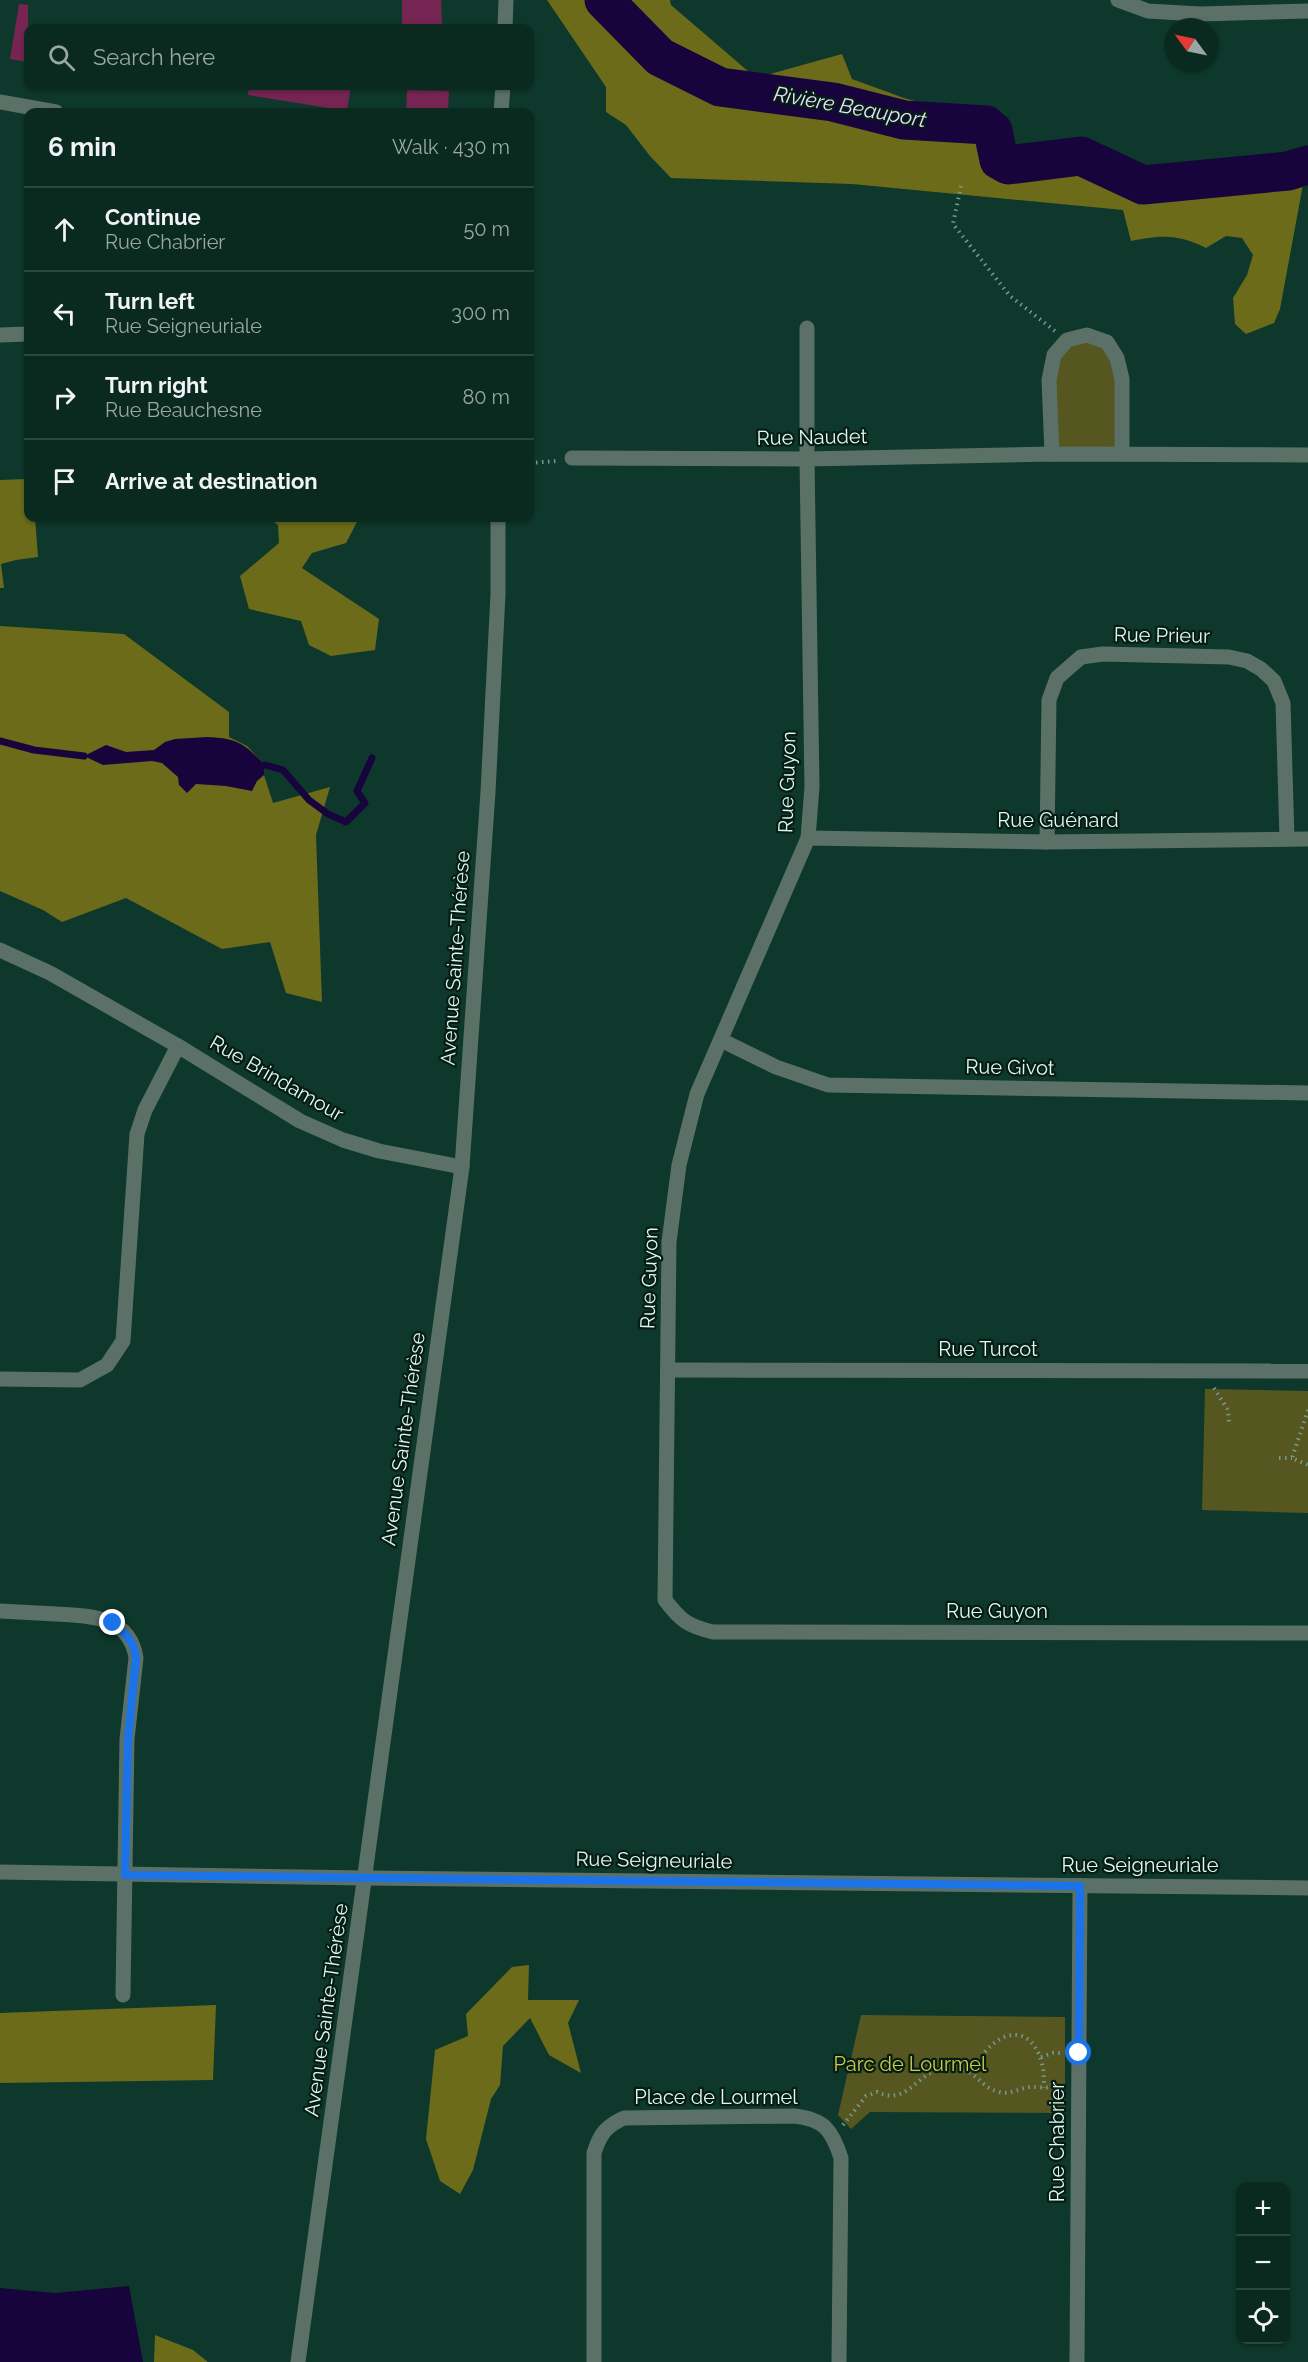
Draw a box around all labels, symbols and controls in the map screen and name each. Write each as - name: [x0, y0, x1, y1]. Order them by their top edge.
- north arrow: [1164, 18, 1218, 72]
- search box: [24, 24, 534, 90]
- icon: search: [45, 41, 78, 74]
- text: Search here: [93, 44, 215, 70]
- water label: Rivière Beauport: [772, 81, 929, 132]
- text: 6 min: [48, 132, 117, 162]
- text: Walk · 430 m: [392, 135, 510, 159]
- text: Continue: [105, 204, 201, 230]
- icon: ahead: [48, 213, 81, 246]
- text: 50 m: [463, 217, 510, 241]
- text: Rue Chabrier: [105, 230, 225, 254]
- text: Turn left: [105, 288, 195, 314]
- icon: left: [48, 297, 81, 330]
- text: 300 m: [451, 301, 510, 325]
- text: Rue Seigneuriale: [105, 314, 262, 338]
- text: Turn right: [105, 372, 208, 398]
- icon: right: [48, 381, 81, 414]
- text: 80 m: [462, 385, 510, 409]
- text: Rue Beauchesne: [105, 398, 262, 422]
- street label: Rue Naudet: [757, 424, 868, 450]
- icon: arrive: [48, 465, 81, 498]
- text: Arrive at destination: [105, 468, 318, 494]
- street label: Rue Prieur: [1114, 622, 1210, 648]
- street label: Rue Guyon: [773, 731, 801, 833]
- street label: Rue Guénard: [997, 808, 1119, 832]
- street label: Avenue Sainte-Thérèse: [436, 850, 474, 1066]
- street label: Rue Brindamour: [206, 1030, 348, 1126]
- street label: Rue Givot: [965, 1054, 1055, 1080]
- street label: Rue Guyon: [635, 1227, 663, 1329]
- street label: Avenue Sainte-Thérèse: [376, 1331, 430, 1547]
- street label: Rue Turcot: [938, 1337, 1038, 1361]
- street label: Rue Guyon: [946, 1599, 1048, 1623]
- route end: [99, 1609, 125, 1635]
- street label: Rue Seigneuriale: [575, 1847, 733, 1873]
- street label: Rue Seigneuriale: [1062, 1853, 1219, 1877]
- street label: Avenue Sainte-Thérèse: [299, 1902, 353, 2118]
- route start: [1065, 2039, 1091, 2065]
- park label: Parc de Lourmel: [833, 2052, 987, 2076]
- street label: Rue Chabrier: [1045, 2082, 1069, 2202]
- street label: Place de Lourmel: [634, 2085, 798, 2109]
- map controls: [1236, 2182, 1290, 2344]
- button: +: [1236, 2182, 1290, 2236]
- button: −: [1236, 2236, 1290, 2290]
- button: locate: [1236, 2290, 1290, 2344]

